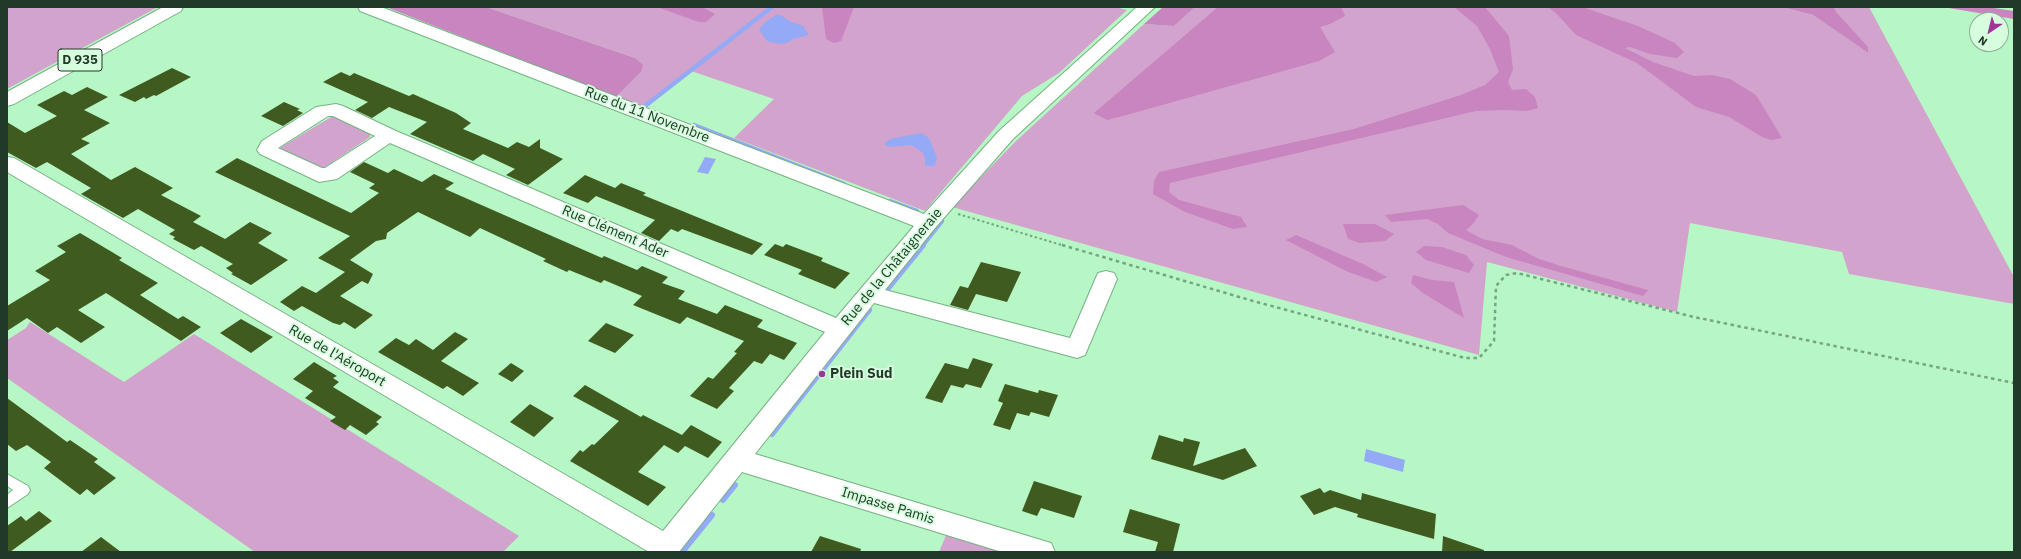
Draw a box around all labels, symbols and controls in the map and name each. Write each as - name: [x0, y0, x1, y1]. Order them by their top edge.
- north arrow: [1969, 12, 2009, 52]
- text: N: [1975, 33, 1990, 49]
- road number: D 935: [58, 49, 102, 71]
- street label: Rue du 11 Novembre: [582, 83, 712, 147]
- street label: Rue Clément Ader: [559, 202, 671, 262]
- street label: Rue de la Châtaigneraie: [838, 205, 946, 329]
- street label: Rue de l'Aéroport: [286, 321, 388, 391]
- place label: Plein Sud: [830, 366, 893, 382]
- marker: Plein Sud: [817, 369, 827, 379]
- street label: Impasse Pamis: [839, 484, 937, 528]

